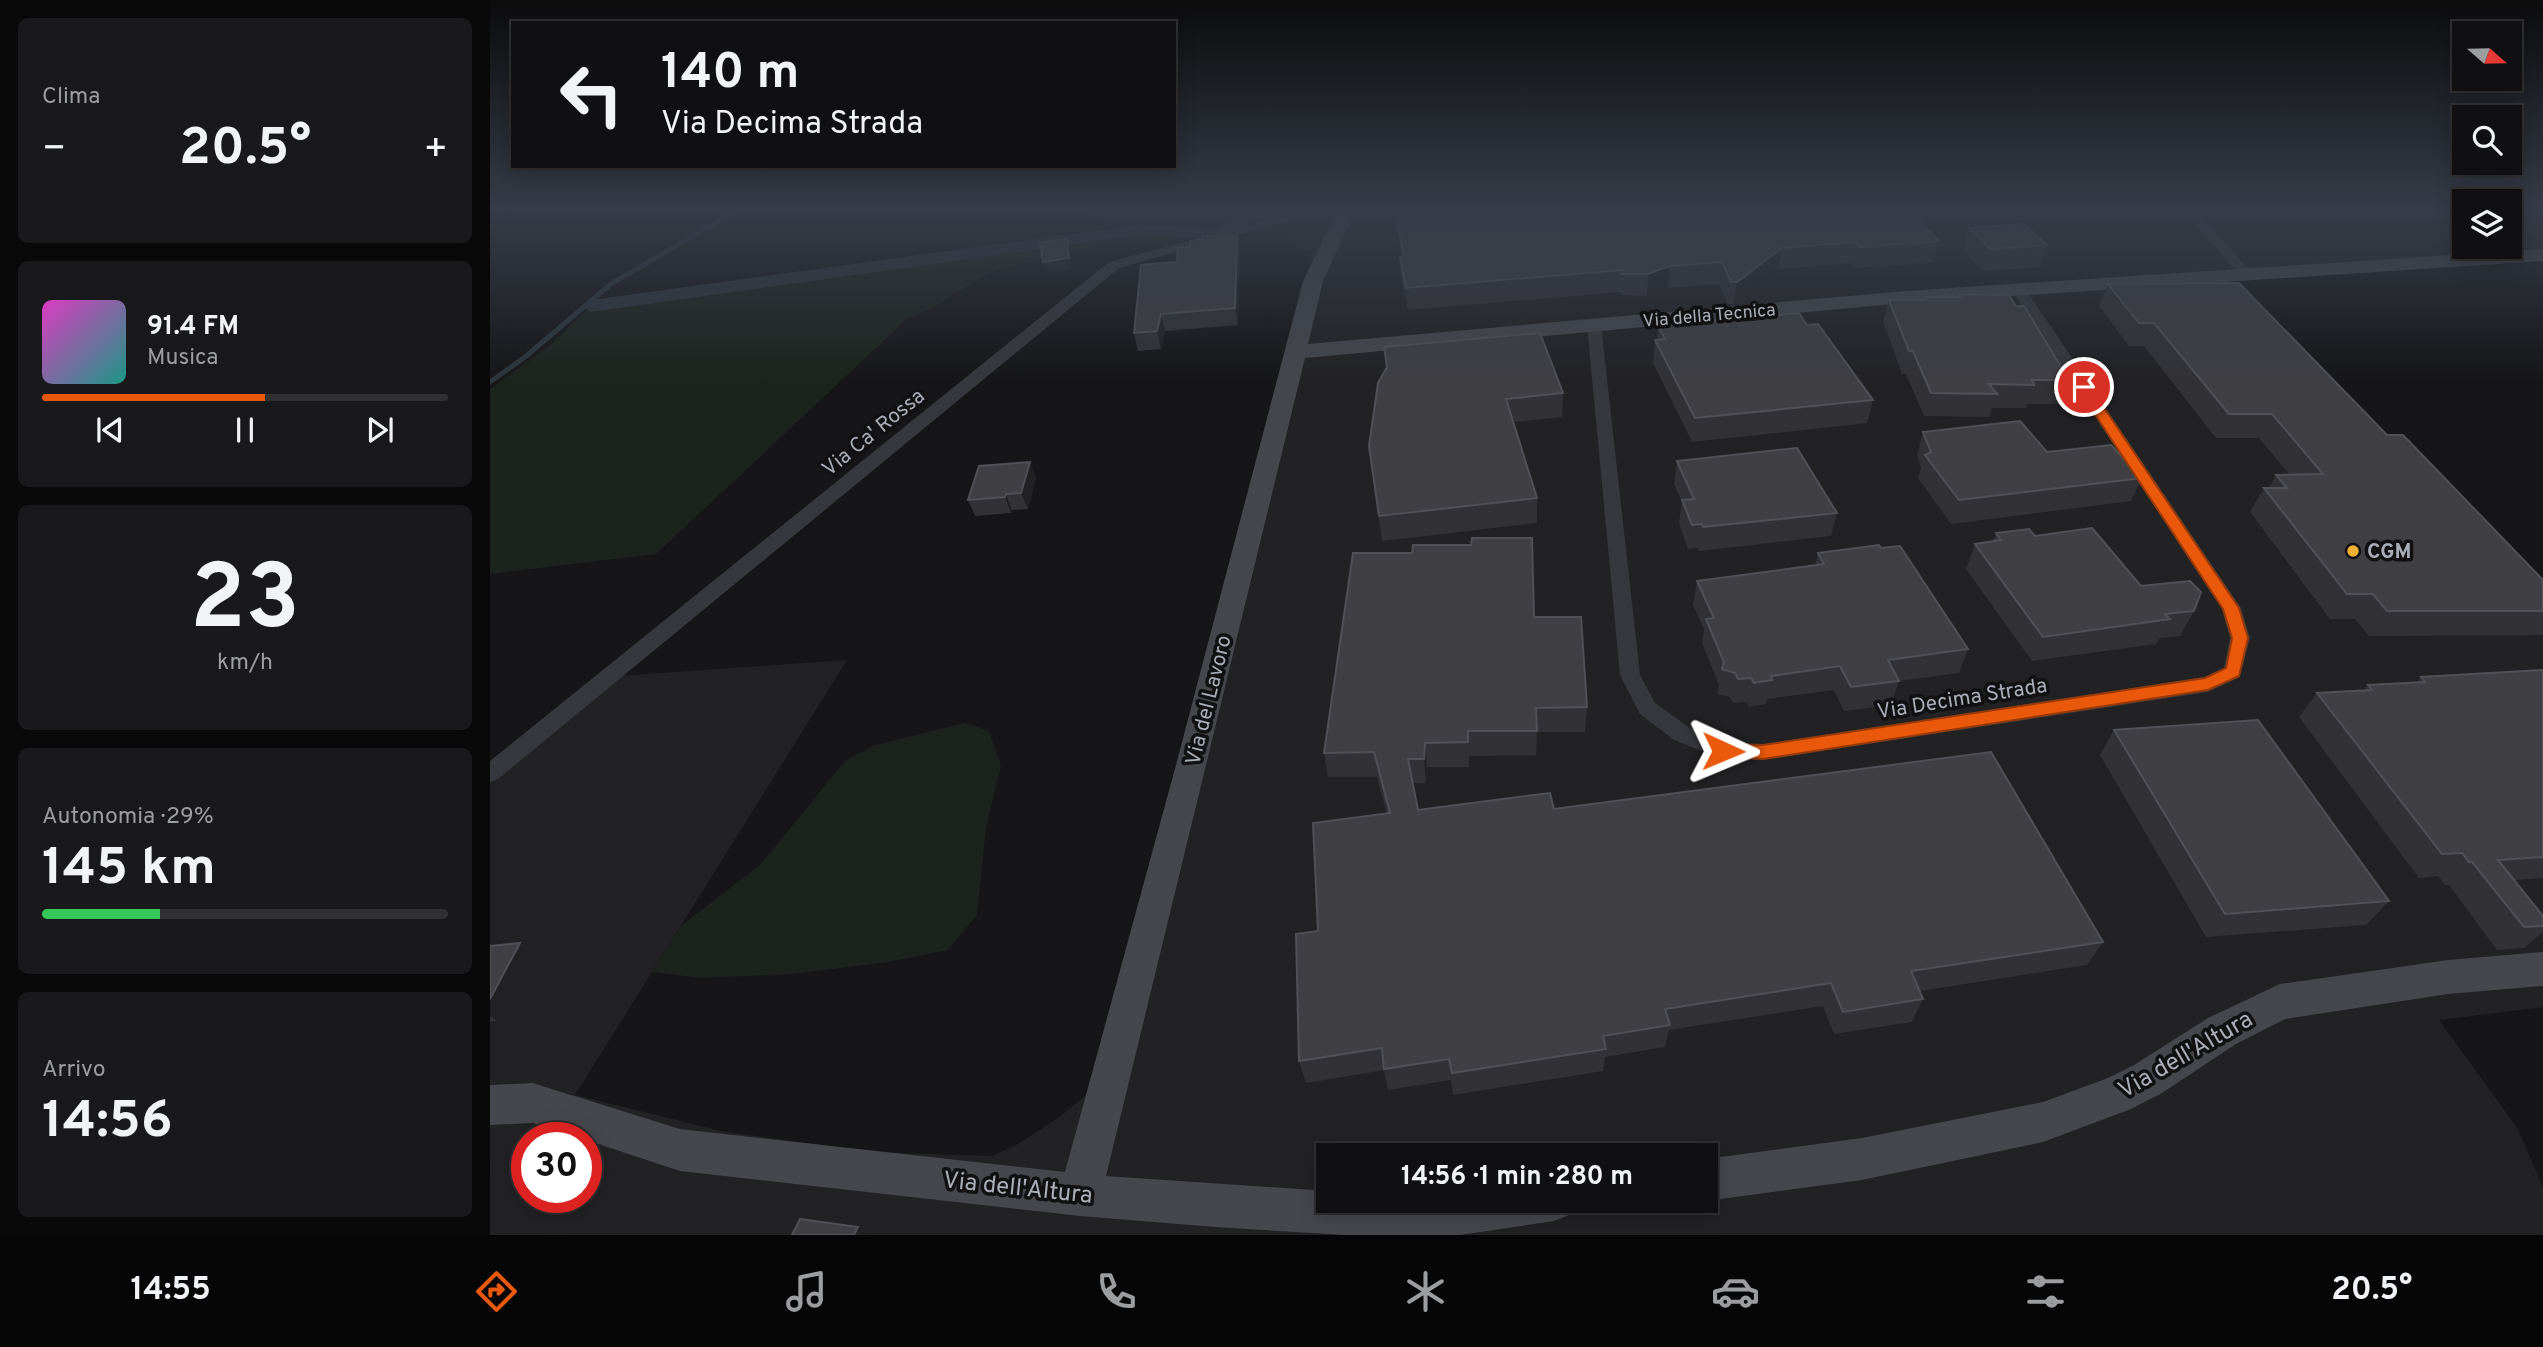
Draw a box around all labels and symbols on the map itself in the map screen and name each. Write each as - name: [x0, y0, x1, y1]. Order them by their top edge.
- north arrow: [2452, 21, 2522, 91]
- street label: Via della Tecnica: [1642, 299, 1776, 334]
- pin: [2054, 357, 2114, 417]
- street label: Via Ca' Rossa: [817, 383, 931, 483]
- place label: CGM: [2367, 539, 2412, 566]
- marker: CGM: [2345, 543, 2361, 559]
- street label: Via del Lavoro: [1180, 633, 1239, 768]
- street label: Via Decima Strada: [1875, 673, 2049, 726]
- position arrow: [1686, 714, 1760, 788]
- street label: Via dell'Altura: [2113, 1005, 2259, 1106]
- speed limit sign: 30: [511, 1122, 602, 1213]
- street label: Via dell'Altura: [941, 1166, 1094, 1212]

